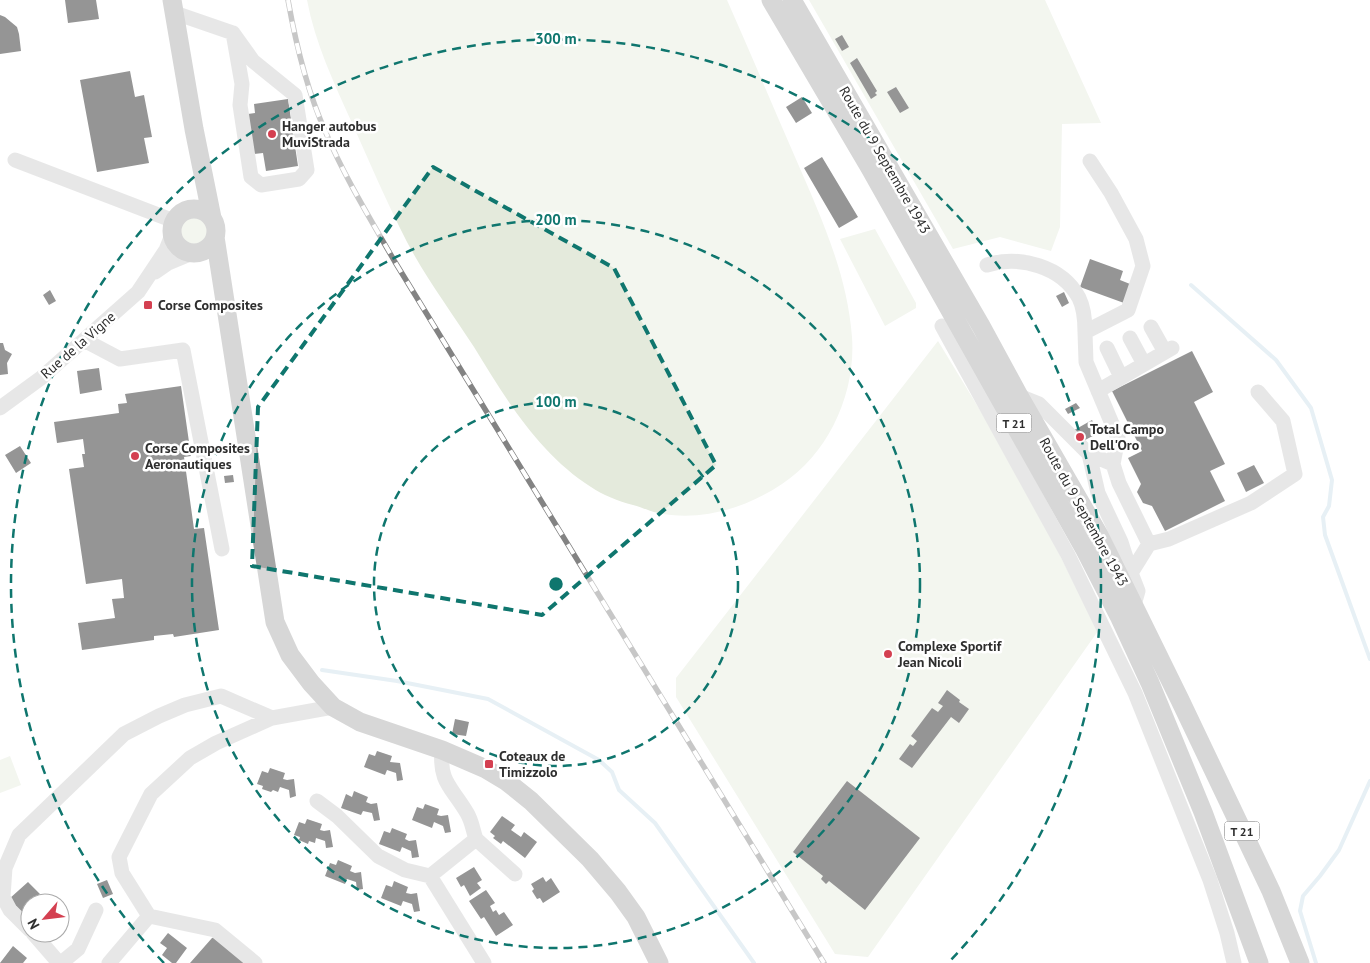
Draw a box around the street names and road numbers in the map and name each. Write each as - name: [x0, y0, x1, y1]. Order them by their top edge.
- street label: Route du 9 Septembre 1943: [835, 83, 935, 237]
- street label: Rue de la Vigne: [37, 308, 119, 382]
- road number: T 21: [996, 413, 1032, 432]
- street label: Route du 9 Septembre 1943: [1036, 435, 1132, 589]
- road number: T 21: [1224, 821, 1260, 840]

